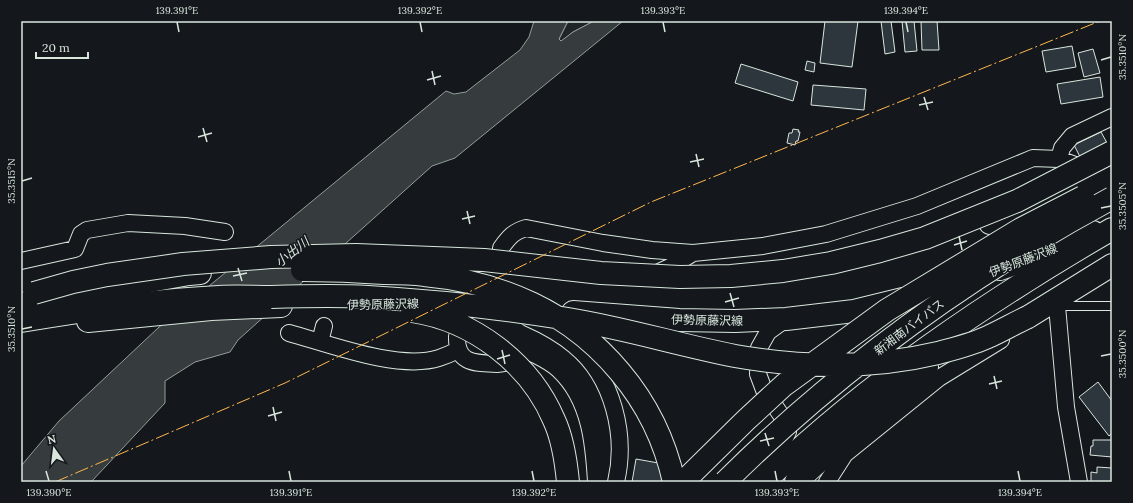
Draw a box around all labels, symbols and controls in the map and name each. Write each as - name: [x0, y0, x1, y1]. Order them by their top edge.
- text: 139.391°E: [156, 4, 198, 17]
- text: 139.392°E: [398, 4, 442, 17]
- text: 139.393°E: [641, 4, 685, 17]
- text: 139.394°E: [884, 4, 928, 17]
- scale bar: [36, 34, 88, 60]
- text: 35.3510°N: [1116, 34, 1129, 80]
- text: 20 m: [42, 40, 70, 55]
- text: 35.3515°N: [5, 158, 18, 204]
- text: 35.3505°N: [1116, 182, 1129, 230]
- water label: 小出川: [271, 232, 314, 271]
- street label: 伊勢原藤沢線: [987, 240, 1059, 280]
- street label: 伊勢原藤沢線: [347, 296, 419, 312]
- street label: 新湘南バイパス: [871, 296, 947, 358]
- text: 35.3510°N: [5, 306, 18, 352]
- street label: 伊勢原藤沢線: [671, 312, 743, 328]
- text: 35.3500°N: [1116, 329, 1129, 378]
- north arrow: [34, 429, 74, 469]
- text: N: [46, 431, 58, 447]
- text: 139.390°E: [26, 486, 72, 499]
- text: 139.391°E: [270, 486, 312, 499]
- text: 139.392°E: [512, 486, 556, 499]
- text: 139.393°E: [755, 486, 799, 499]
- text: 139.394°E: [998, 486, 1042, 499]

